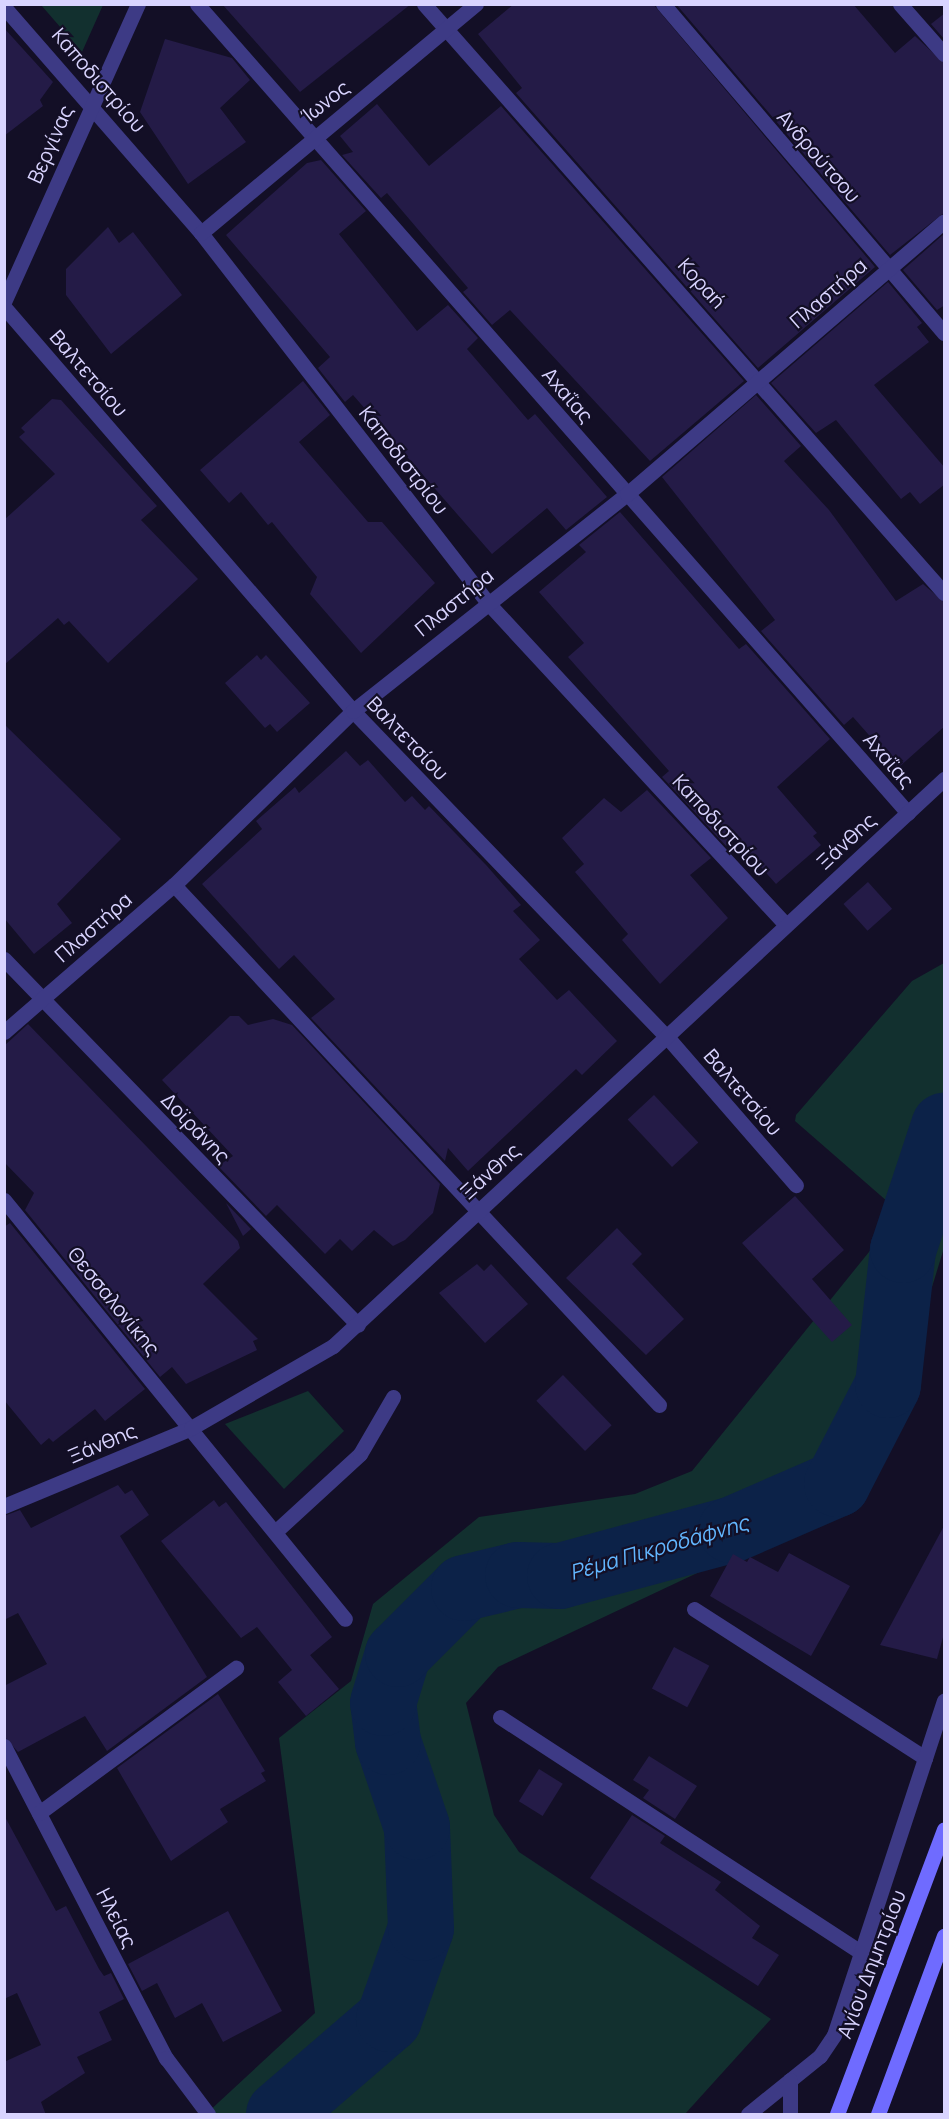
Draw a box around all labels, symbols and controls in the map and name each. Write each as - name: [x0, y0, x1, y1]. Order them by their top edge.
- street label: Καποδιστρίου: [47, 23, 151, 137]
- street label: Ίωνος: [296, 75, 354, 127]
- street label: Βεργίνας: [22, 101, 78, 187]
- street label: Ανδρούτσου: [772, 105, 866, 207]
- street label: Κοραή: [673, 253, 731, 313]
- street label: Πλαστήρα: [785, 253, 871, 333]
- street label: Βαλτετσίου: [45, 325, 133, 421]
- street label: Αχαΐας: [537, 362, 599, 428]
- street label: Καποδιστρίου: [354, 401, 454, 519]
- street label: Πλαστήρα: [410, 563, 498, 641]
- street label: Βαλτετσίου: [362, 691, 454, 785]
- street label: Αχαΐας: [858, 727, 920, 793]
- street label: Καποδιστρίου: [668, 769, 774, 881]
- street label: Ξάνθης: [811, 808, 881, 874]
- street label: Πλαστήρα: [50, 887, 136, 967]
- street label: Βαλτετσίου: [699, 1044, 787, 1140]
- street label: Δοϊράνης: [157, 1088, 235, 1168]
- street label: Ξάνθης: [455, 1138, 525, 1204]
- street label: Θεσσαλονίκης: [63, 1242, 165, 1360]
- street label: Ξάνθης: [64, 1418, 140, 1468]
- water label: Ρέμα Πικροδάφνης: [566, 1509, 752, 1585]
- street label: Ηλείας: [92, 1884, 142, 1952]
- street label: Αγίου Δημητρίου: [832, 1887, 910, 2041]

